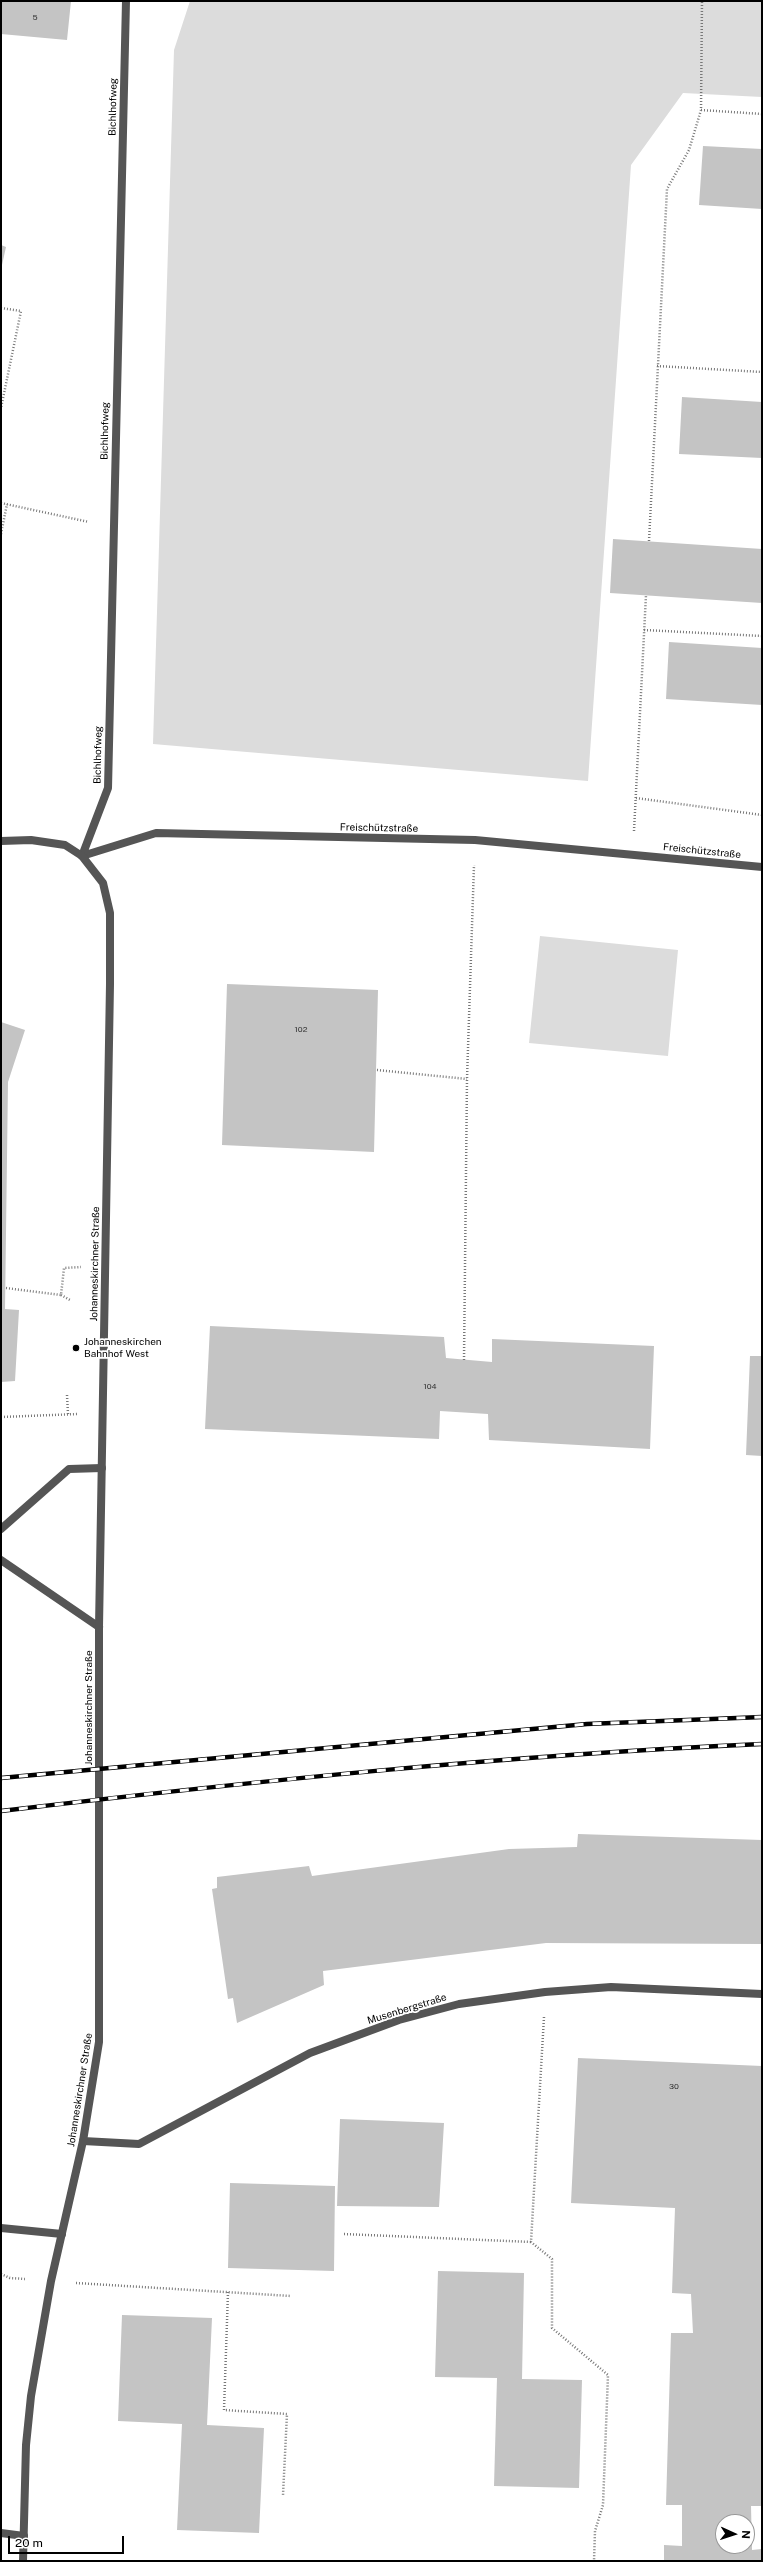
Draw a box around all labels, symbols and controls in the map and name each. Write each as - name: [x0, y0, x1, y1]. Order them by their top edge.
- house number: 5: [32, 13, 38, 23]
- street label: Bichlhofweg: [106, 78, 120, 136]
- street label: Bichlhofweg: [98, 402, 112, 460]
- street label: Bichlhofweg: [91, 726, 105, 784]
- street label: Freischützstraße: [340, 821, 418, 835]
- street label: Freischützstraße: [662, 841, 742, 861]
- house number: 102: [295, 1025, 307, 1035]
- street label: Johanneskirchner Straße: [88, 1206, 102, 1322]
- place label: Johanneskirchen Bahnhof West: [84, 1336, 162, 1360]
- marker: Johanneskirchen Bahnhof West: [71, 1343, 81, 1353]
- house number: 104: [423, 1382, 437, 1392]
- street label: Johanneskirchner Straße: [83, 1650, 95, 1766]
- street label: Musenbergstraße: [366, 1991, 448, 2027]
- street label: Johanneskirchner Straße: [65, 2032, 95, 2148]
- house number: 30: [669, 2082, 679, 2092]
- north arrow: [715, 2514, 755, 2554]
- scale bar: [10, 2528, 126, 2554]
- text: N: [740, 2530, 752, 2539]
- text: 20 m: [15, 2536, 43, 2550]

